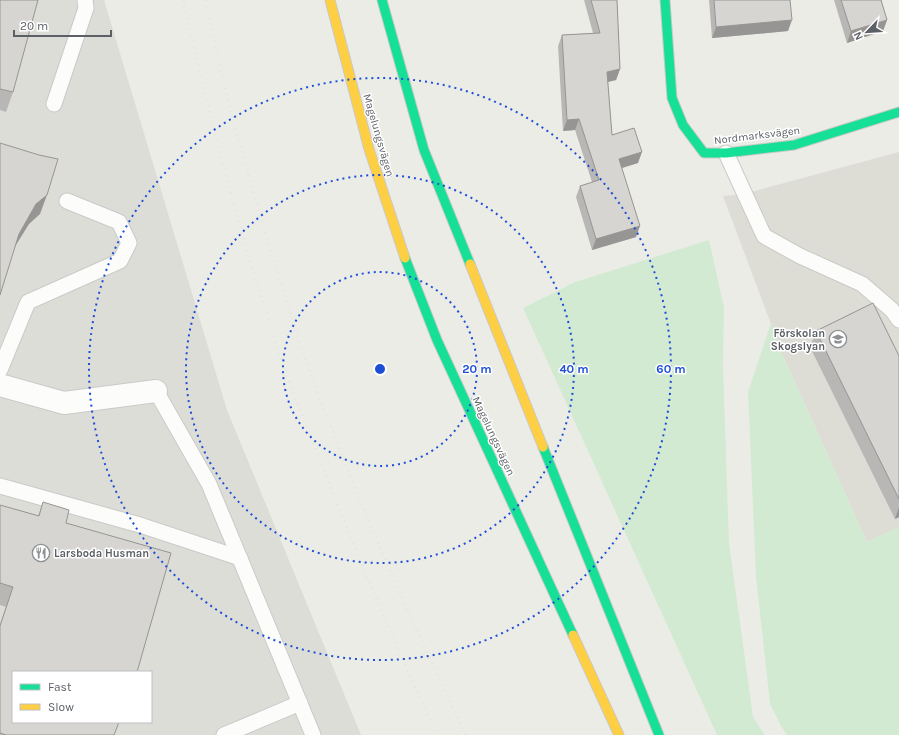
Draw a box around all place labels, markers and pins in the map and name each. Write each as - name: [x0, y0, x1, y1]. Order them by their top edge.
- place label: Förskolan Skogslyan: [771, 327, 825, 353]
- school or university icon: Förskolan Skogslyan: [828, 329, 848, 349]
- centre of rings: [373, 362, 387, 376]
- restaurant icon: Larsboda Husman: [31, 543, 51, 563]
- place label: Larsboda Husman: [54, 547, 149, 560]

